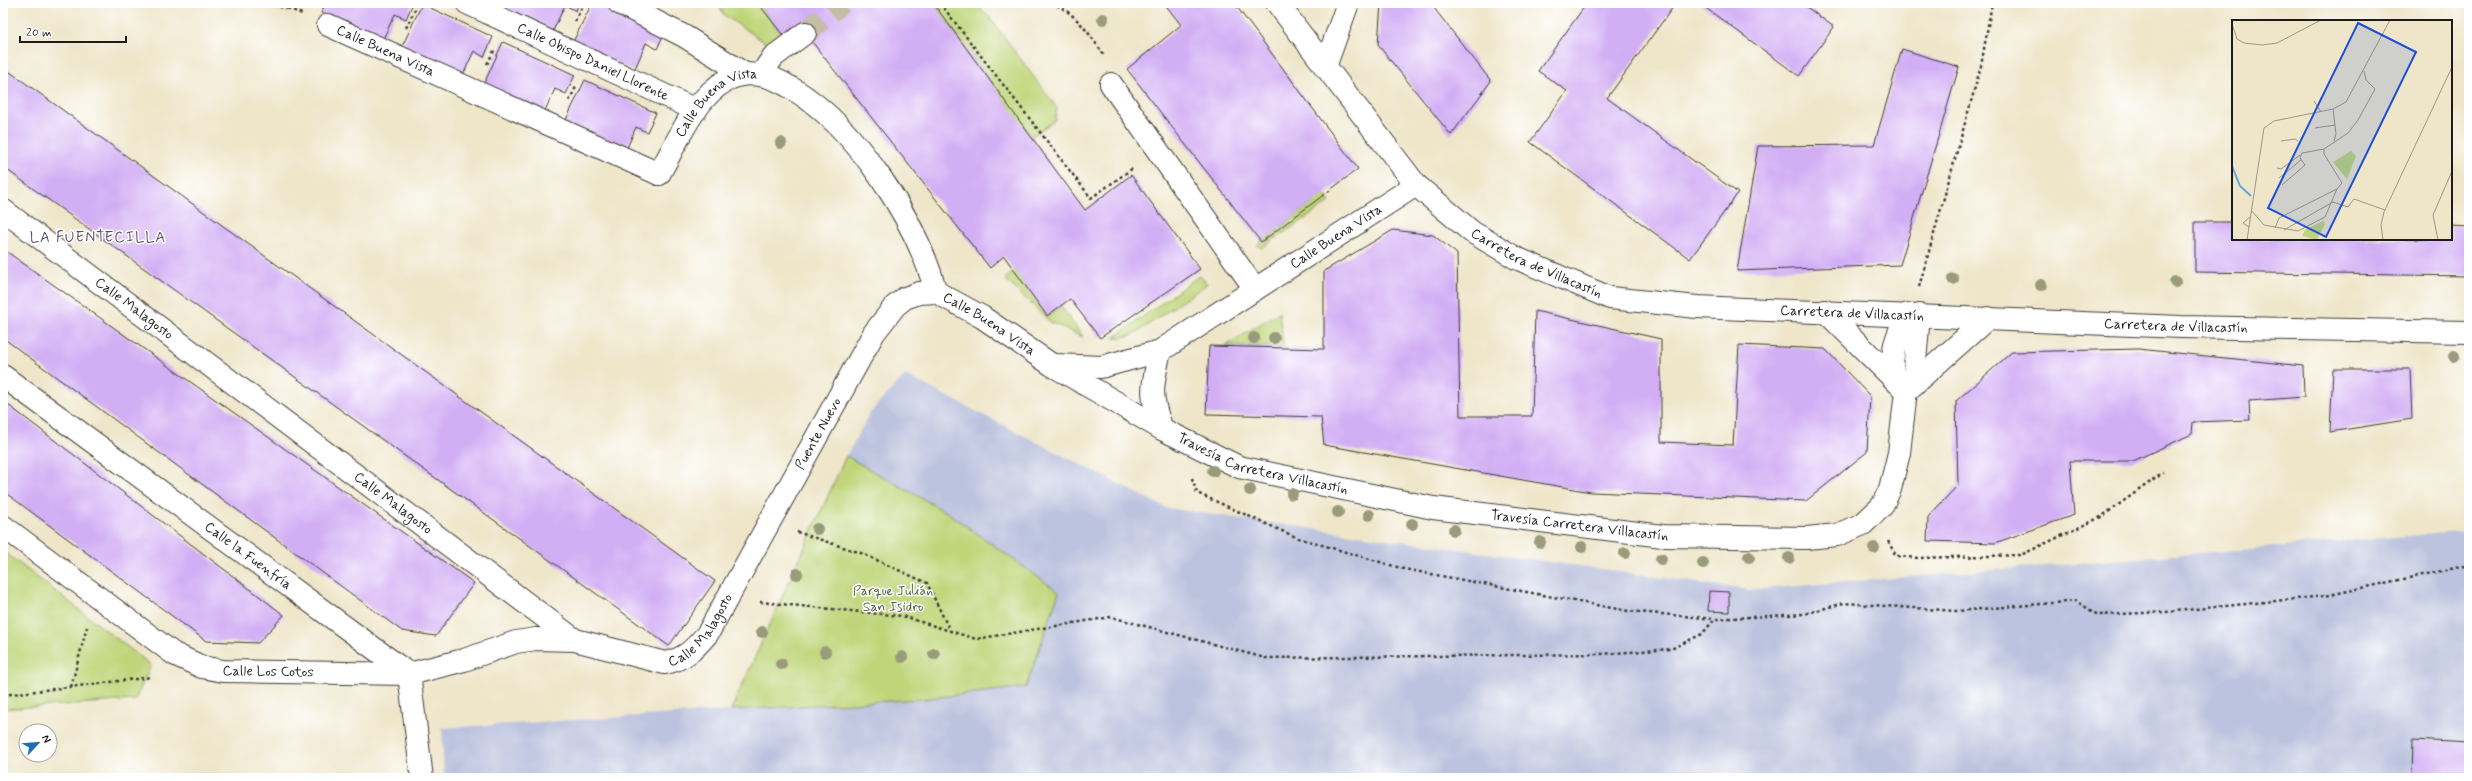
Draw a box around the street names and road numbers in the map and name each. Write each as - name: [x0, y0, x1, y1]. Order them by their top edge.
- street label: Calle Obispo Daniel Llorente: [514, 19, 672, 105]
- street label: Calle Buena Vista: [333, 21, 437, 81]
- street label: Calle Buena Vista: [671, 65, 758, 141]
- street label: Calle Buena Vista: [1287, 200, 1385, 273]
- street label: Carretera de Villacastín: [1467, 224, 1605, 303]
- street label: Calle Malagosto: [91, 273, 177, 344]
- street label: Calle Buena Vista: [940, 288, 1039, 360]
- street label: Carretera de Villacastín: [1780, 301, 1924, 325]
- street label: Carretera de Villacastín: [2104, 315, 2248, 337]
- street label: Puente Nuevo: [791, 394, 845, 473]
- street label: Travesía Carretera Villacastín: [1174, 429, 1350, 499]
- street label: Calle Malagosto: [350, 468, 436, 539]
- street label: Travesía Carretera Villacastín: [1490, 506, 1668, 545]
- street label: Calle la Fuenfría: [201, 518, 295, 594]
- street label: Calle Malagosto: [666, 591, 737, 671]
- street label: Calle Los Cotos: [223, 662, 314, 681]

